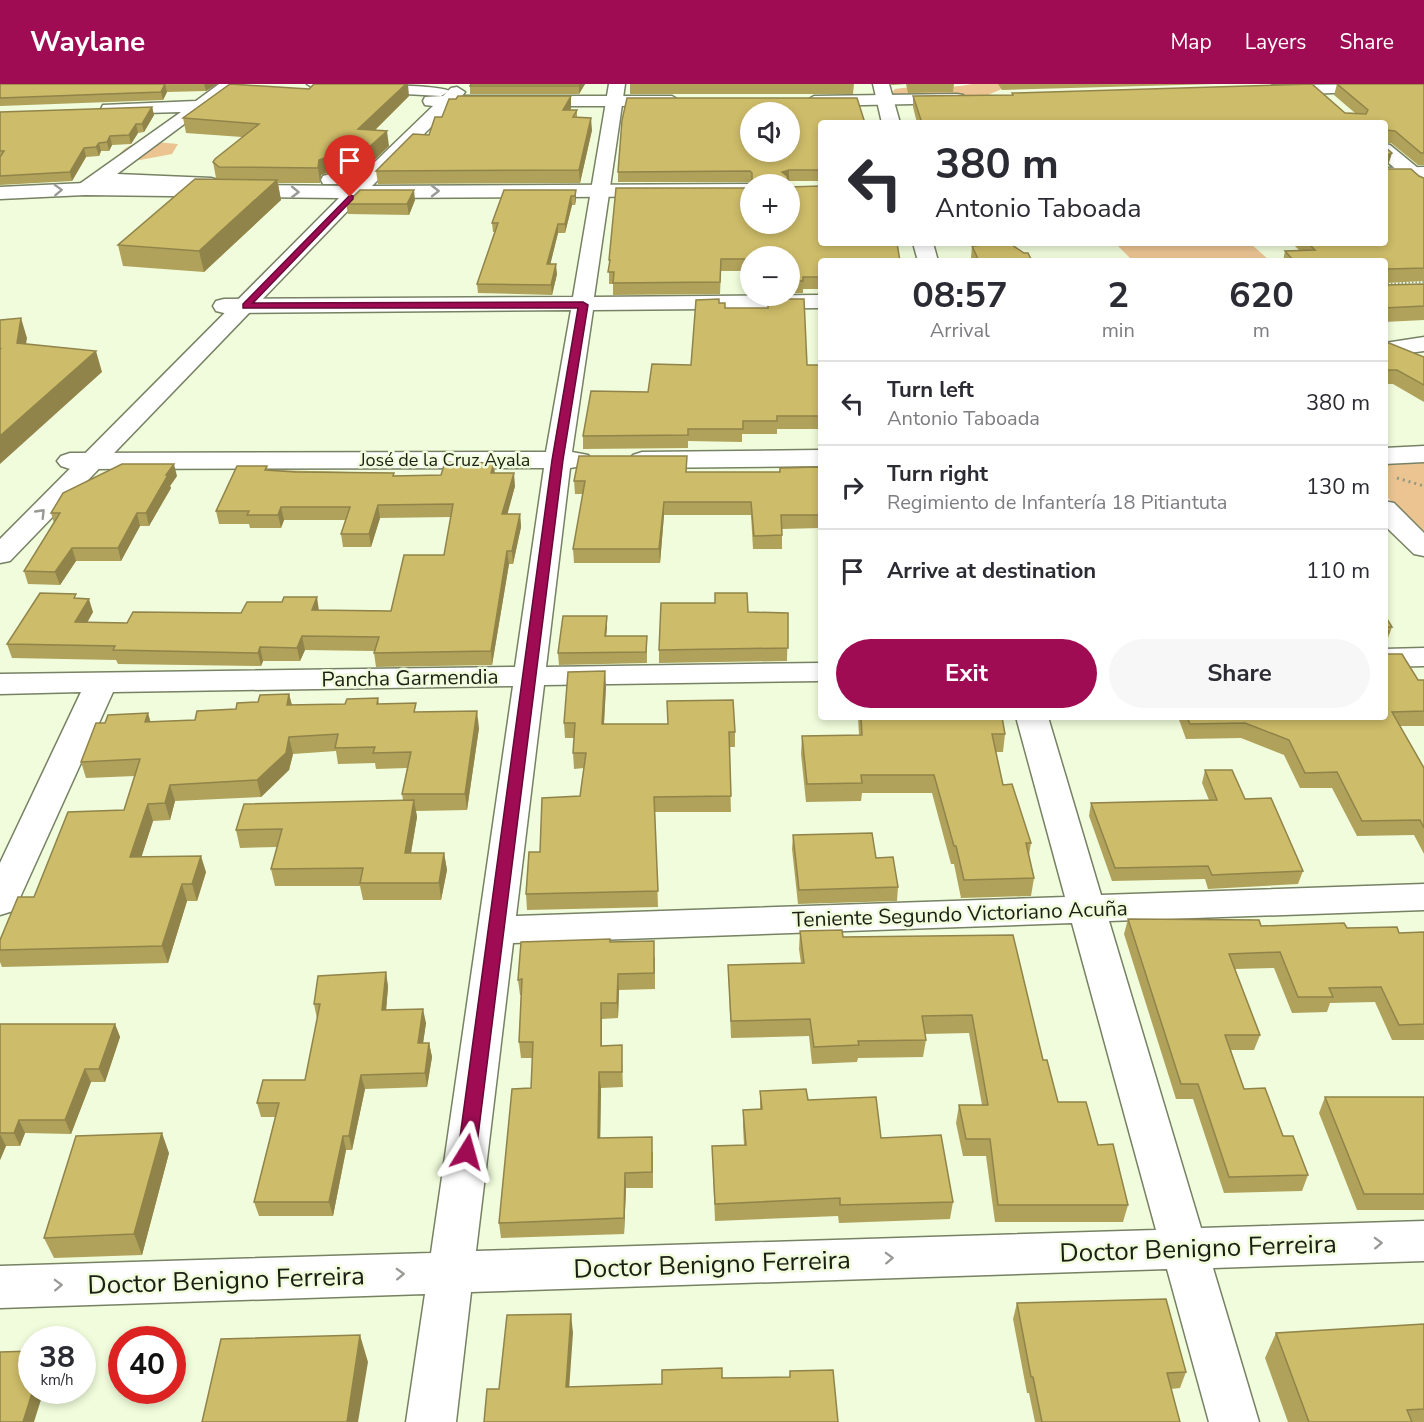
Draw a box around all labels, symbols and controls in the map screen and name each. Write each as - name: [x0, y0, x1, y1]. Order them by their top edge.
- text: Waylane: [30, 23, 145, 61]
- text: Map: [1170, 28, 1212, 56]
- text: Layers: [1245, 28, 1306, 56]
- text: Share: [1339, 28, 1394, 56]
- map controls: [740, 102, 800, 306]
- button: sound: [740, 102, 800, 162]
- pin: [324, 135, 375, 197]
- text: 380 m: [935, 136, 1059, 193]
- icon: arrive: [333, 144, 366, 177]
- icon: left: [836, 144, 914, 222]
- button: +: [740, 174, 800, 234]
- one-way arrow: [54, 184, 63, 197]
- one-way arrow: [291, 185, 300, 198]
- one-way arrow: [430, 185, 439, 198]
- text: Antonio Taboada: [935, 190, 1142, 227]
- button: −: [740, 246, 800, 306]
- text: 08:57: [912, 271, 1008, 320]
- text: 2: [1107, 271, 1129, 320]
- text: 620: [1229, 271, 1294, 320]
- text: Arrival: [930, 317, 990, 344]
- text: min: [1102, 317, 1135, 344]
- text: m: [1253, 317, 1270, 344]
- text: Turn left: [887, 375, 974, 405]
- icon: left: [836, 387, 869, 420]
- text: 380 m: [1306, 388, 1370, 418]
- text: Antonio Taboada: [887, 405, 1040, 432]
- street label: José de la Cruz Ayala: [359, 448, 530, 472]
- text: Turn right: [887, 459, 988, 489]
- icon: right: [836, 471, 869, 504]
- text: 130 m: [1306, 472, 1370, 502]
- text: Regimiento de Infantería 18 Pitiantuta: [887, 489, 1227, 516]
- one-way arrow: [34, 510, 45, 520]
- icon: arrive: [836, 555, 869, 588]
- text: Arrive at destination: [887, 556, 1096, 586]
- text: 110 m: [1306, 556, 1370, 586]
- button: Exit: [836, 639, 1097, 708]
- button: Share: [1109, 639, 1370, 708]
- street label: Pancha Garmendia: [321, 662, 499, 694]
- street label: Teniente Segundo Victoriano Acuña: [792, 894, 1128, 934]
- position arrow: [435, 1120, 499, 1184]
- street label: Doctor Benigno Ferreira: [1059, 1226, 1337, 1271]
- one-way arrow: [1373, 1236, 1382, 1249]
- street label: Doctor Benigno Ferreira: [573, 1242, 851, 1287]
- one-way arrow: [885, 1252, 894, 1265]
- street label: Doctor Benigno Ferreira: [87, 1258, 365, 1303]
- one-way arrow: [396, 1268, 405, 1280]
- one-way arrow: [54, 1279, 63, 1292]
- speed limit sign: 40: [108, 1326, 186, 1404]
- text: 38: [39, 1337, 75, 1378]
- text: km/h: [40, 1370, 74, 1390]

